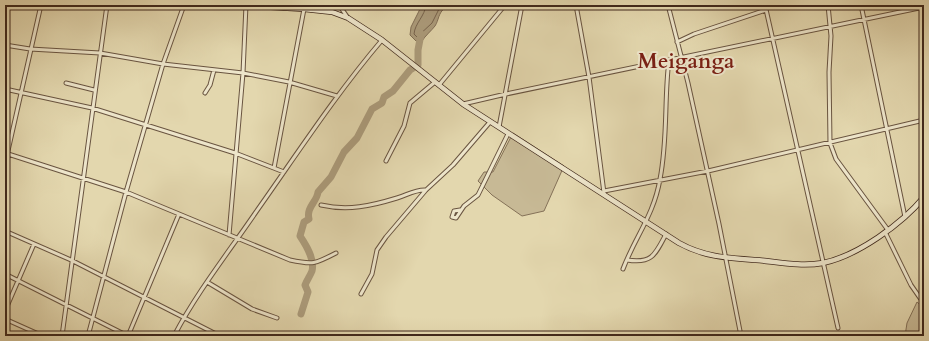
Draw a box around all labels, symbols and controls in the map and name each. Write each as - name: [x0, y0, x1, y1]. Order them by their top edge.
- district label: Meiganga: [638, 47, 735, 76]

